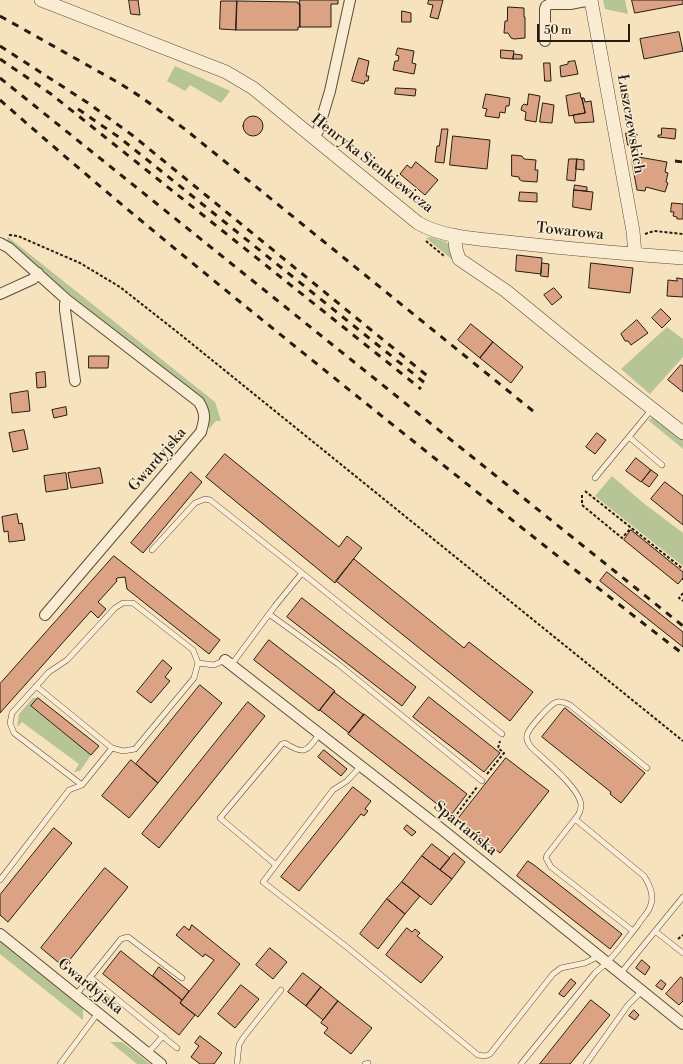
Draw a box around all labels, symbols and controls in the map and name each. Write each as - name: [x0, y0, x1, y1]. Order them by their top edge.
- scale bar: [539, 16, 632, 42]
- text: 50 m: [544, 23, 572, 38]
- street label: Łuszczewskich: [612, 73, 648, 175]
- street label: Henryka Sienkiewicza: [307, 111, 437, 217]
- street label: Towarowa: [535, 220, 605, 244]
- street label: Gwardyjska: [125, 424, 191, 496]
- street label: Spartańska: [430, 798, 500, 860]
- street label: Gwardyjska: [54, 955, 126, 1019]

